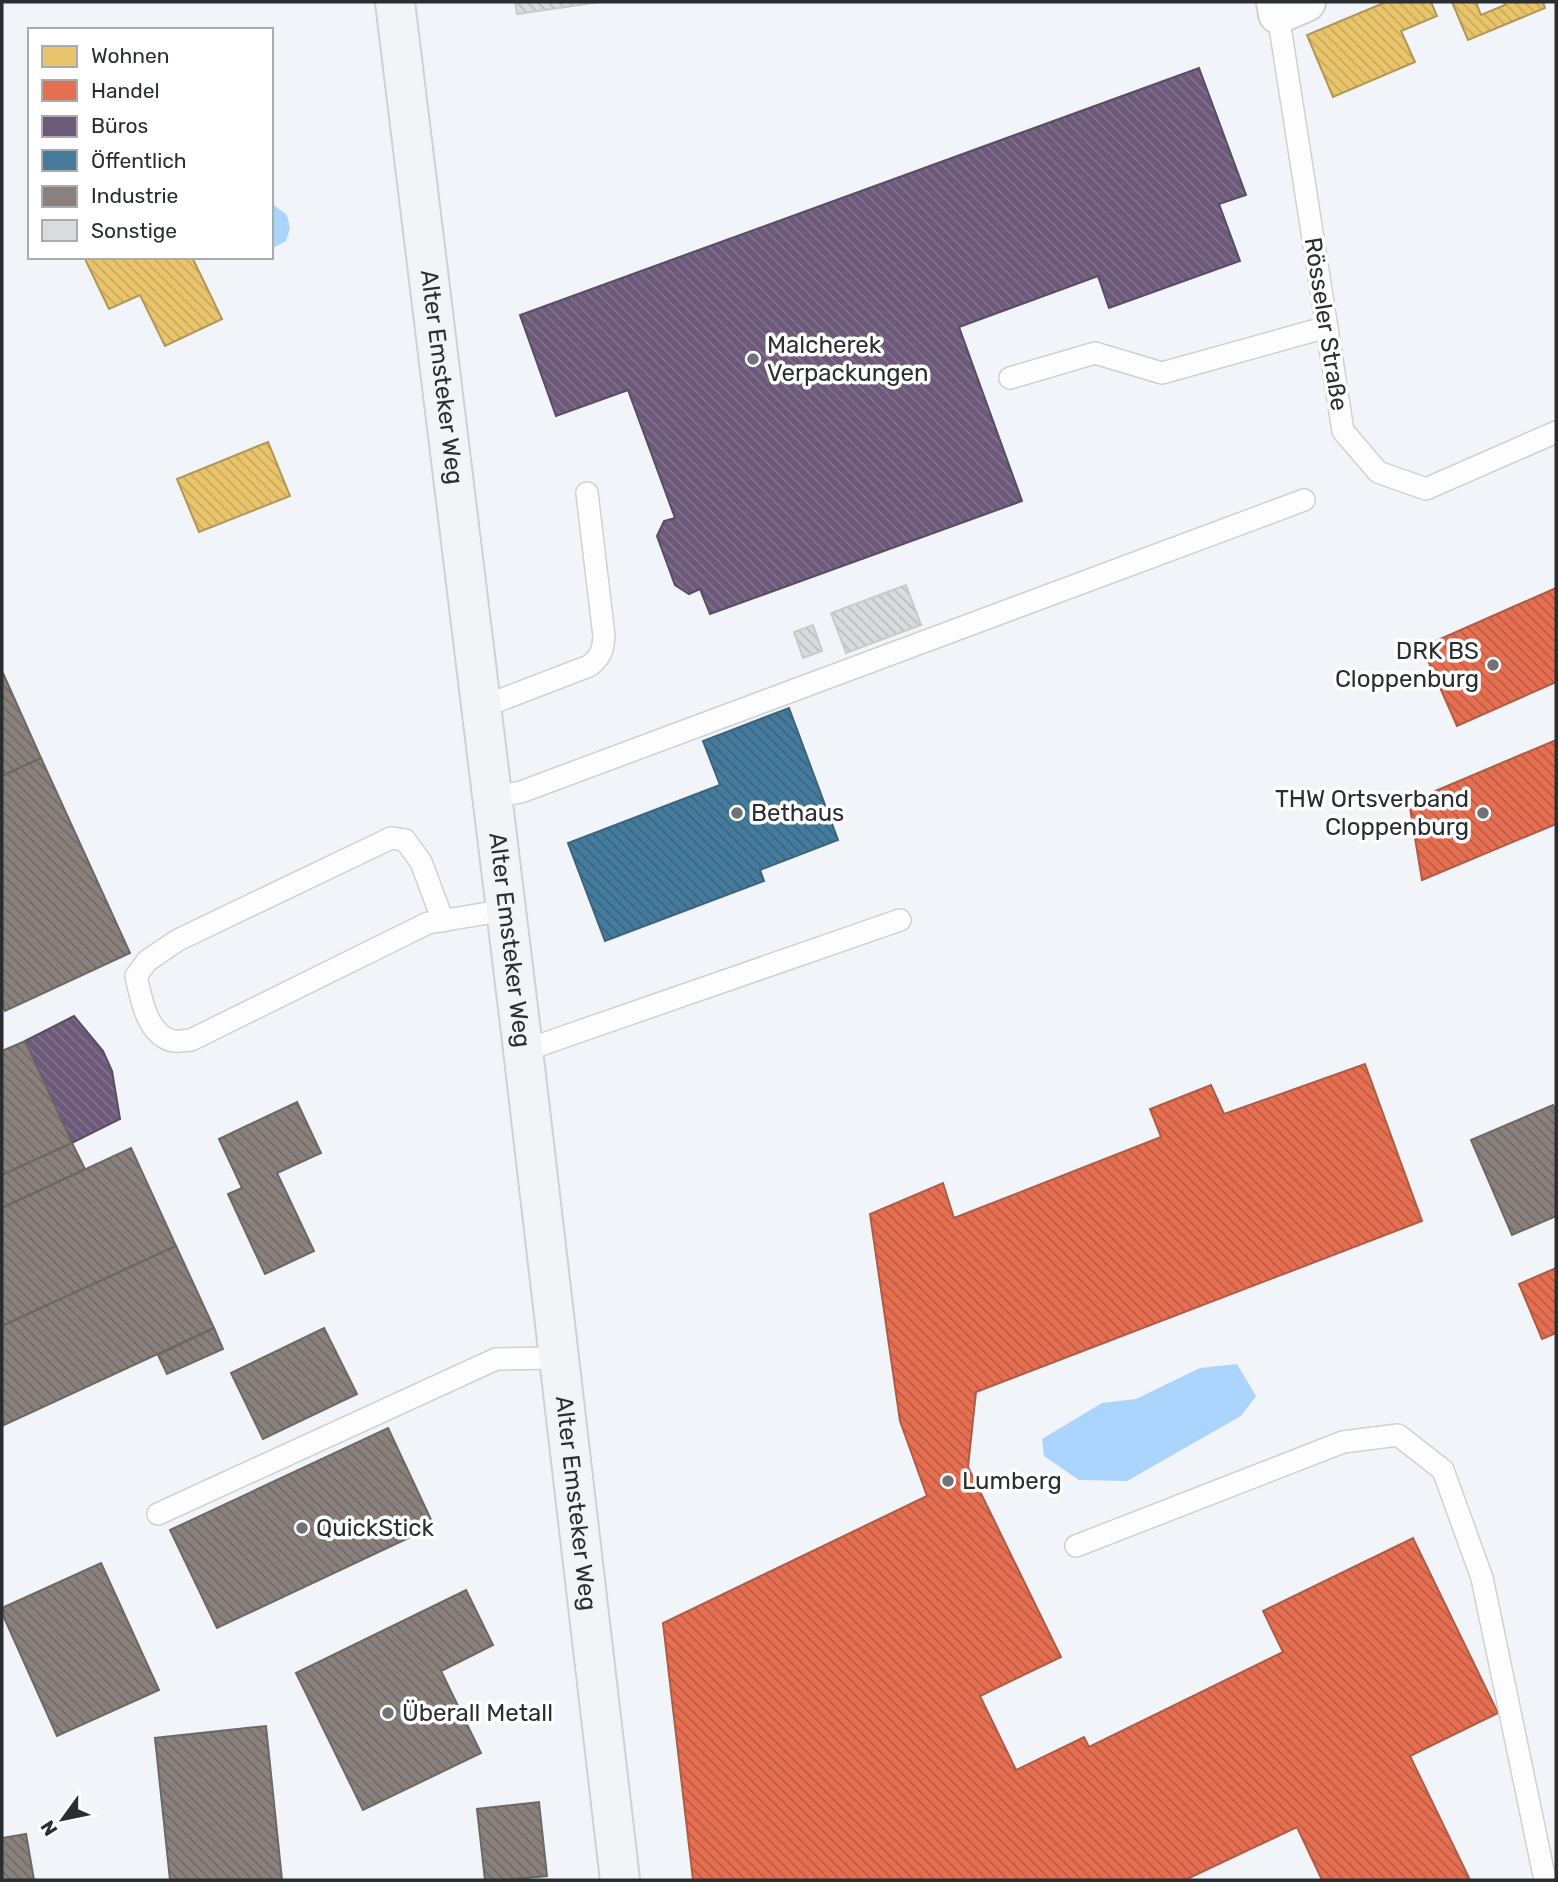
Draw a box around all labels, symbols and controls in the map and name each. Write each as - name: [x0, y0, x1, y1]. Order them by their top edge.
- legend: [28, 28, 273, 259]
- text: Wohnen: [91, 43, 169, 68]
- text: Handel: [91, 78, 160, 103]
- text: Büros: [91, 113, 148, 138]
- text: Öffentlich: [91, 148, 187, 173]
- text: Industrie: [91, 183, 178, 208]
- text: Sonstige: [91, 218, 177, 243]
- street label: Rösseler Straße: [1298, 235, 1354, 413]
- street label: Alter Emsteker Weg: [415, 268, 469, 486]
- place label: Malcherek Verpackungen: [767, 331, 929, 387]
- marker: Malcherek Verpackungen: [745, 351, 761, 367]
- place label: DRK BS Cloppenburg: [1335, 637, 1479, 693]
- marker: DRK BS Cloppenburg: [1485, 657, 1501, 673]
- place label: THW Ortsverband Cloppenburg: [1275, 785, 1469, 841]
- place label: Bethaus: [751, 799, 844, 827]
- marker: Bethaus: [729, 805, 745, 821]
- marker: THW Ortsverband Cloppenburg: [1475, 805, 1491, 821]
- street label: Alter Emsteker Weg: [483, 831, 537, 1049]
- street label: Alter Emsteker Weg: [550, 1394, 603, 1612]
- place label: Lumberg: [962, 1467, 1062, 1495]
- marker: Lumberg: [940, 1473, 956, 1489]
- place label: QuickStick: [316, 1514, 435, 1542]
- marker: QuickStick: [294, 1520, 310, 1536]
- place label: Überall Metall: [402, 1699, 553, 1727]
- marker: Überall Metall: [380, 1705, 396, 1721]
- north arrow: [28, 1784, 98, 1854]
- text: N: [36, 1816, 63, 1840]

